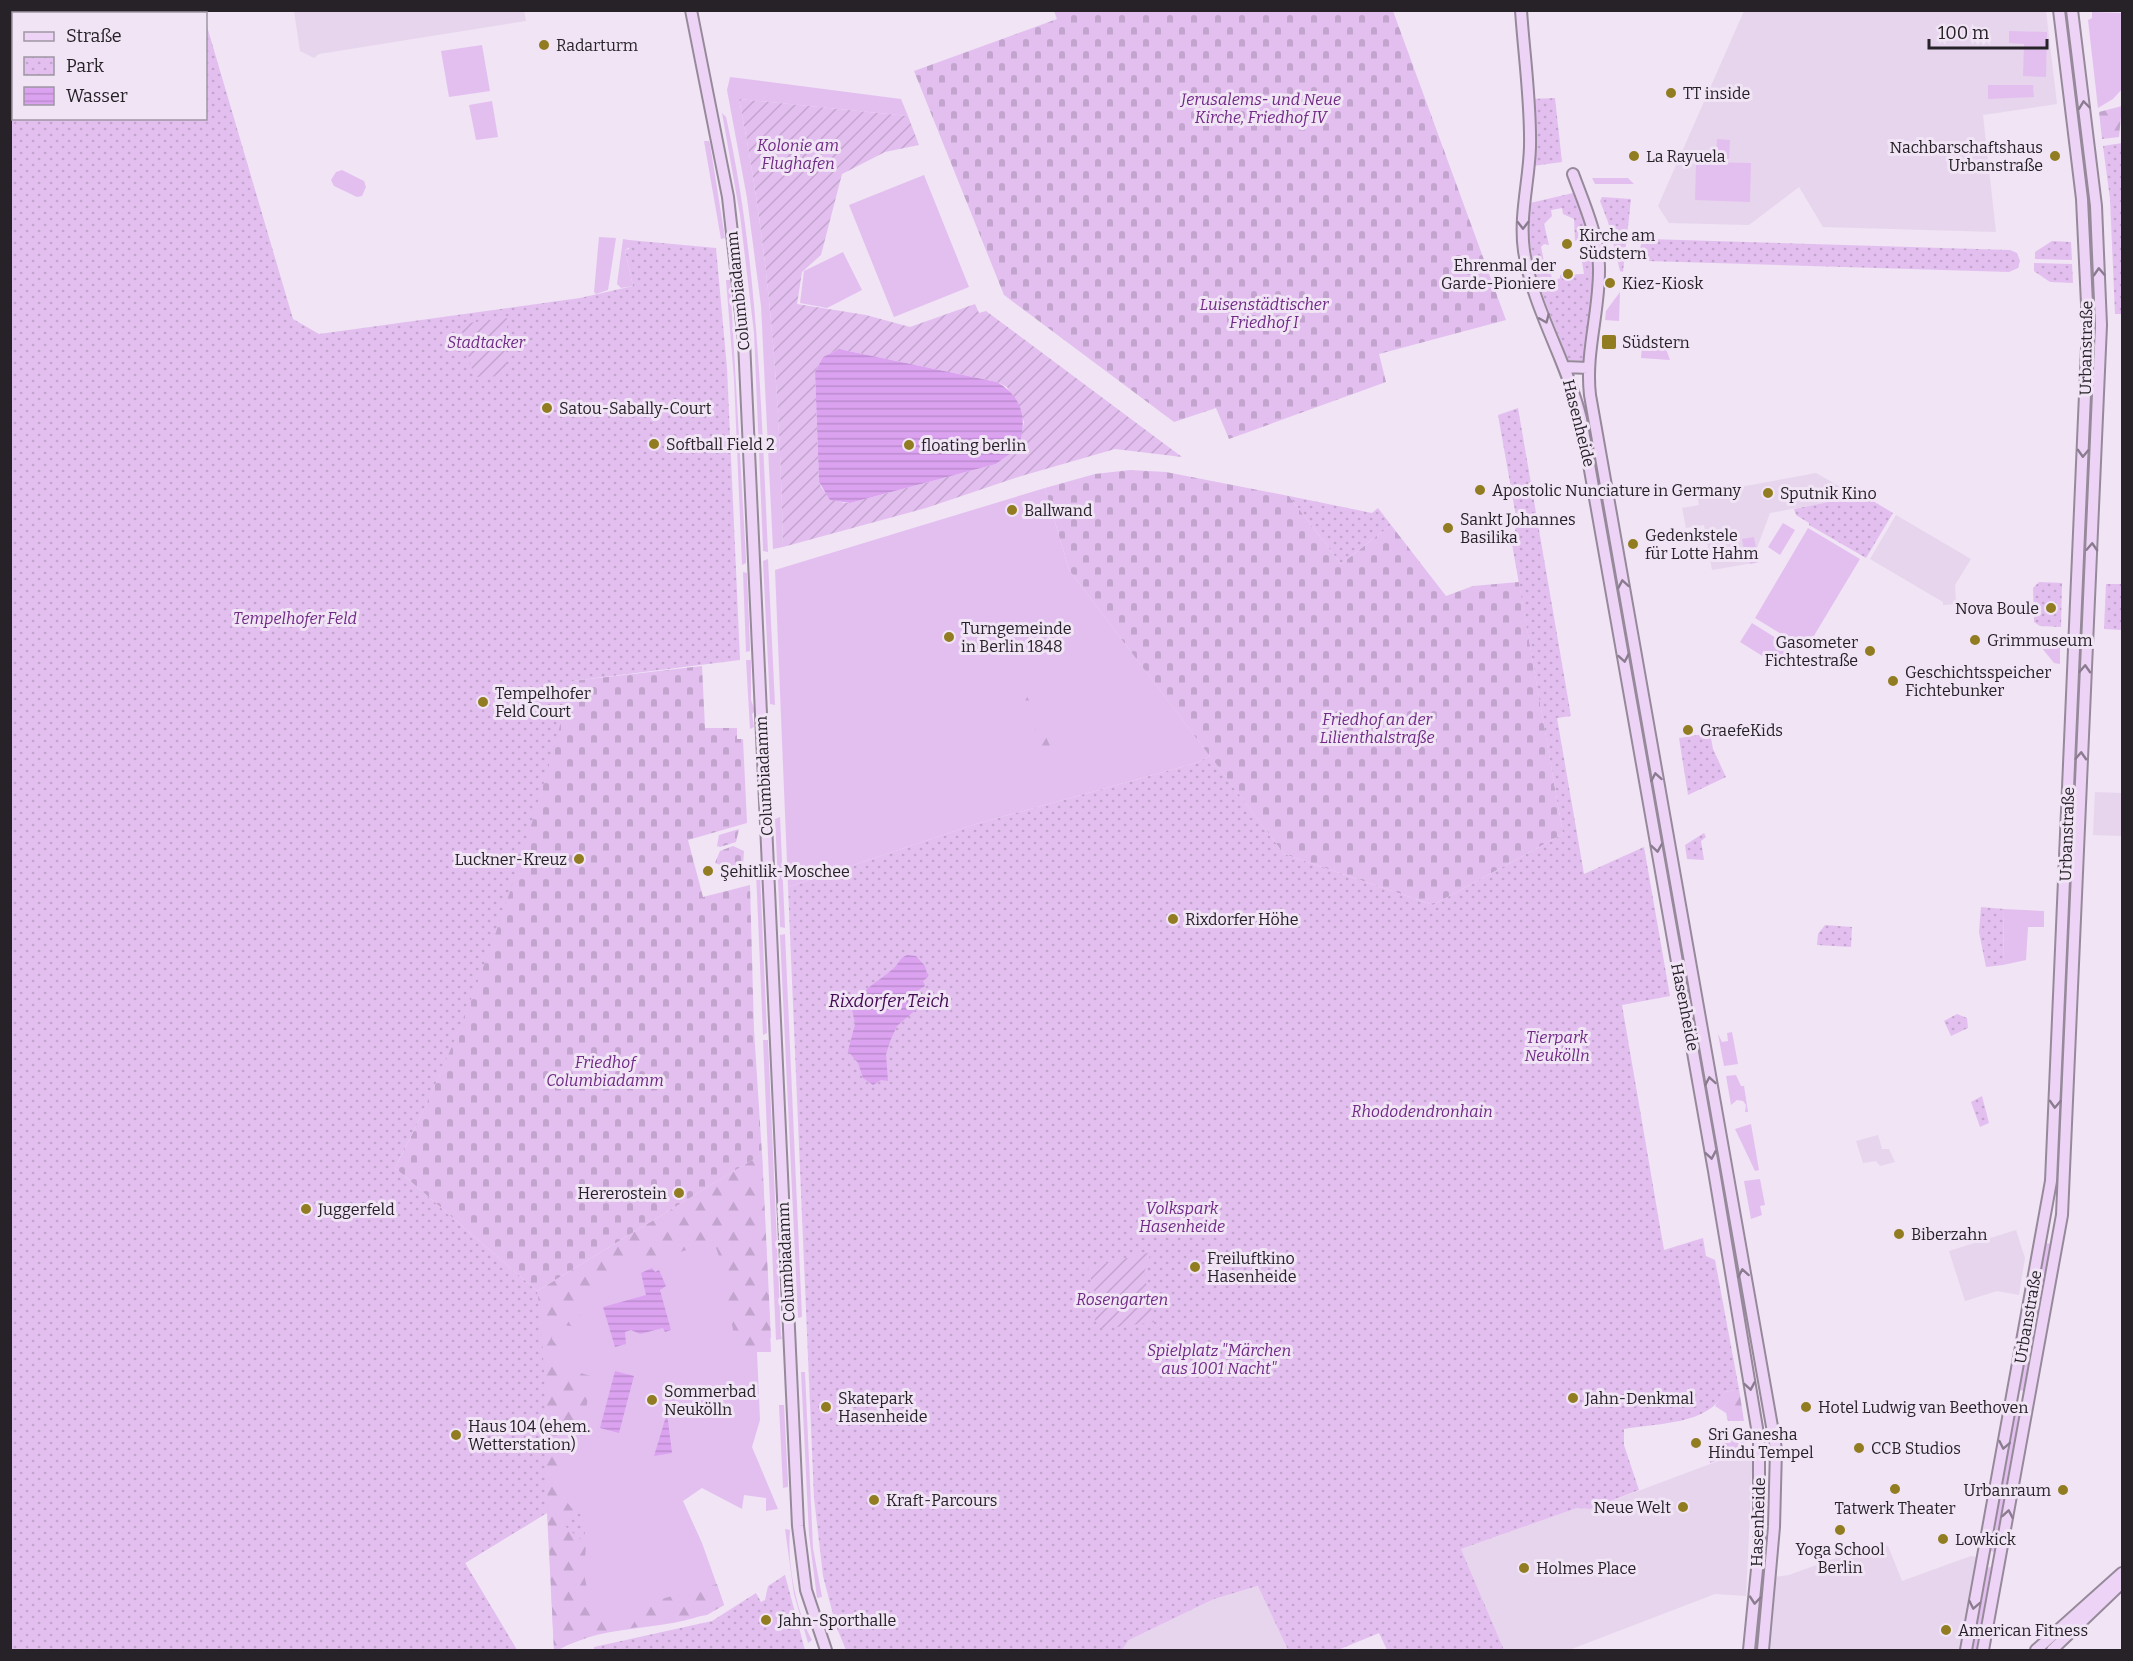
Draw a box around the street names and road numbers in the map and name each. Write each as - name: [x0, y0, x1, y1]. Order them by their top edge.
- street label: Columbiadamm: [722, 230, 754, 352]
- street label: Urbanstraße: [2076, 300, 2096, 396]
- street label: Hasenheide: [1559, 377, 1599, 469]
- street label: Columbiadamm: [751, 716, 777, 836]
- street label: Urbanstraße: [2056, 786, 2078, 882]
- street label: Hasenheide: [1667, 961, 1703, 1053]
- street label: Columbiadamm: [773, 1202, 799, 1322]
- street label: Urbanstraße: [2010, 1269, 2046, 1365]
- street label: Hasenheide: [1747, 1477, 1769, 1567]

